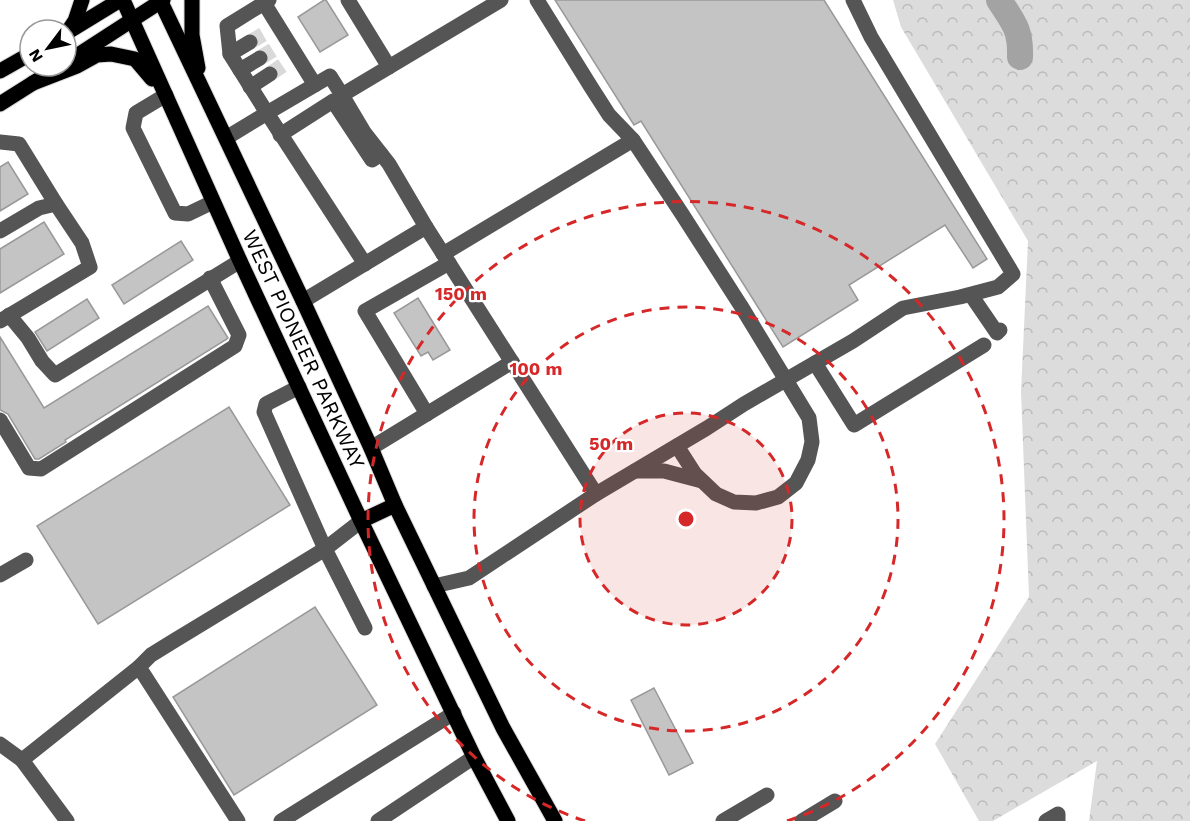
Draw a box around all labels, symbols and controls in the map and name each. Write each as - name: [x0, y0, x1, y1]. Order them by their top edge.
- north arrow: [18, 18, 78, 78]
- text: N: [25, 46, 47, 66]
- street label: WEST PIONEER PARKWAY: [238, 225, 370, 473]
- text: 150 m: [435, 283, 487, 304]
- text: 100 m: [509, 358, 563, 379]
- text: 50 m: [589, 433, 633, 454]
- centre of rings: [676, 509, 696, 529]

